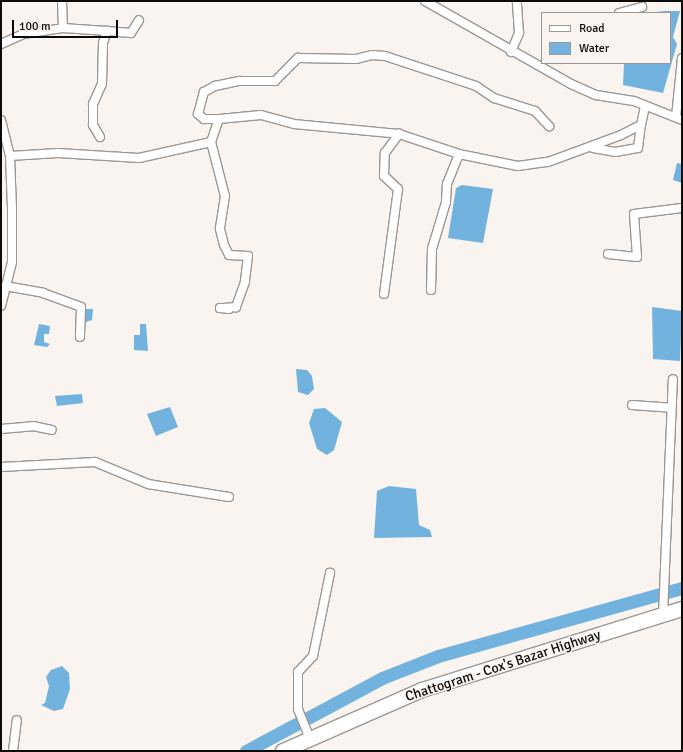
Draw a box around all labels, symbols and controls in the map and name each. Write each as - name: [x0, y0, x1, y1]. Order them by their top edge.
- scale bar: [14, 12, 120, 38]
- legend: [541, 12, 671, 64]
- text: 100 m: [19, 19, 51, 34]
- text: Road: [579, 21, 605, 36]
- text: Water: [579, 41, 609, 56]
- street label: Chattogram - Cox's Bazar Highway: [403, 626, 603, 706]

